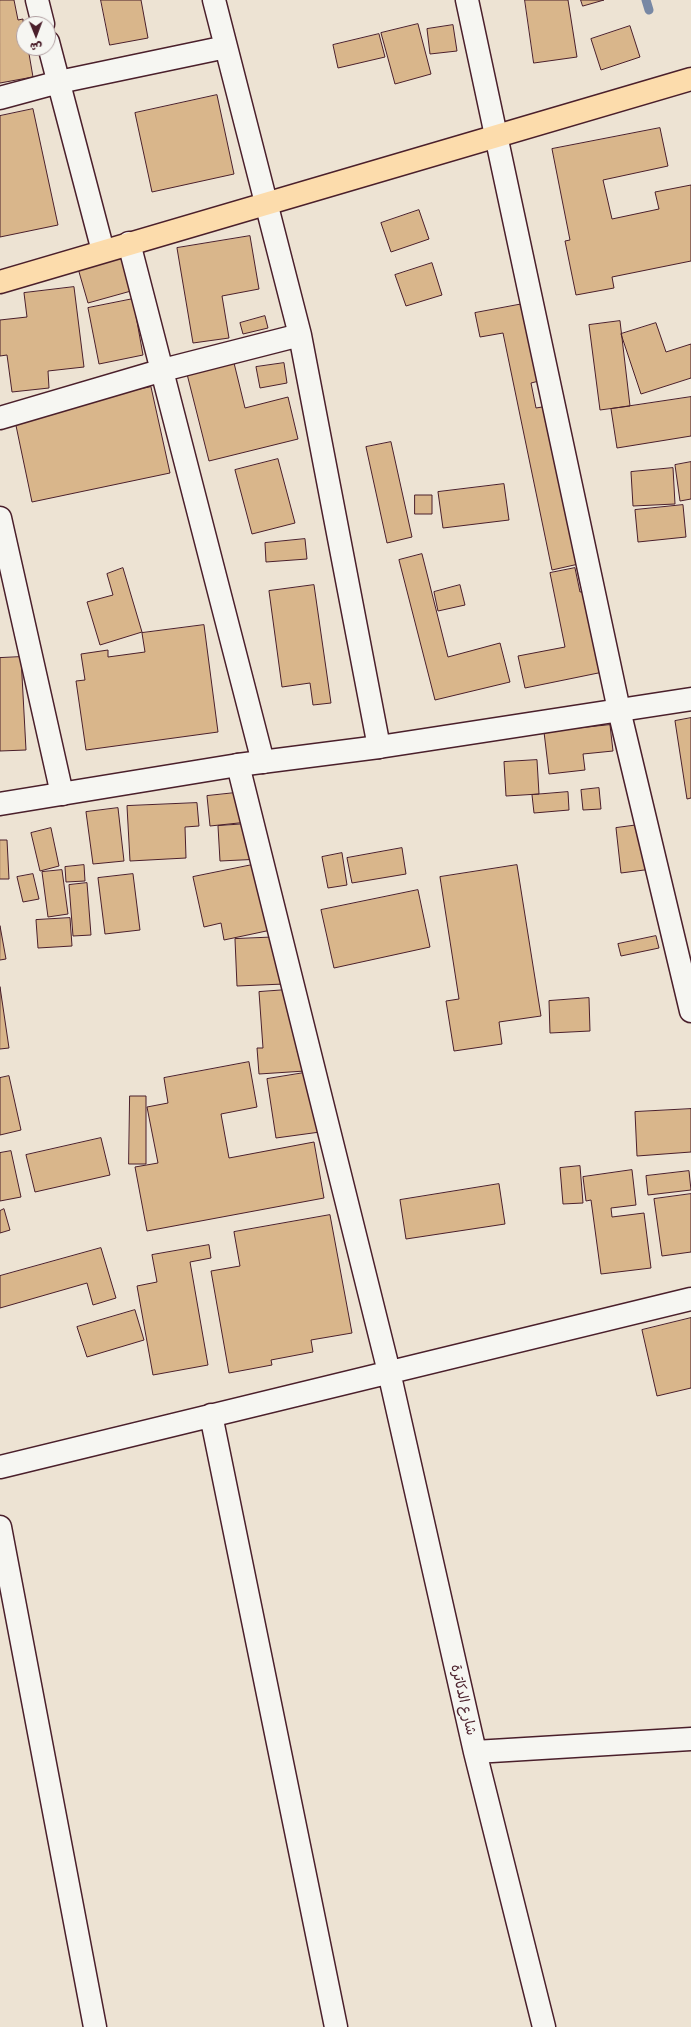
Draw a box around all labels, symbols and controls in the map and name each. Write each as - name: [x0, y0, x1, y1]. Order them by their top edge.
- north arrow: [16, 16, 56, 56]
- text: ش: [30, 40, 42, 54]
- street label: شارع الدكاترة: [447, 1663, 479, 1737]

